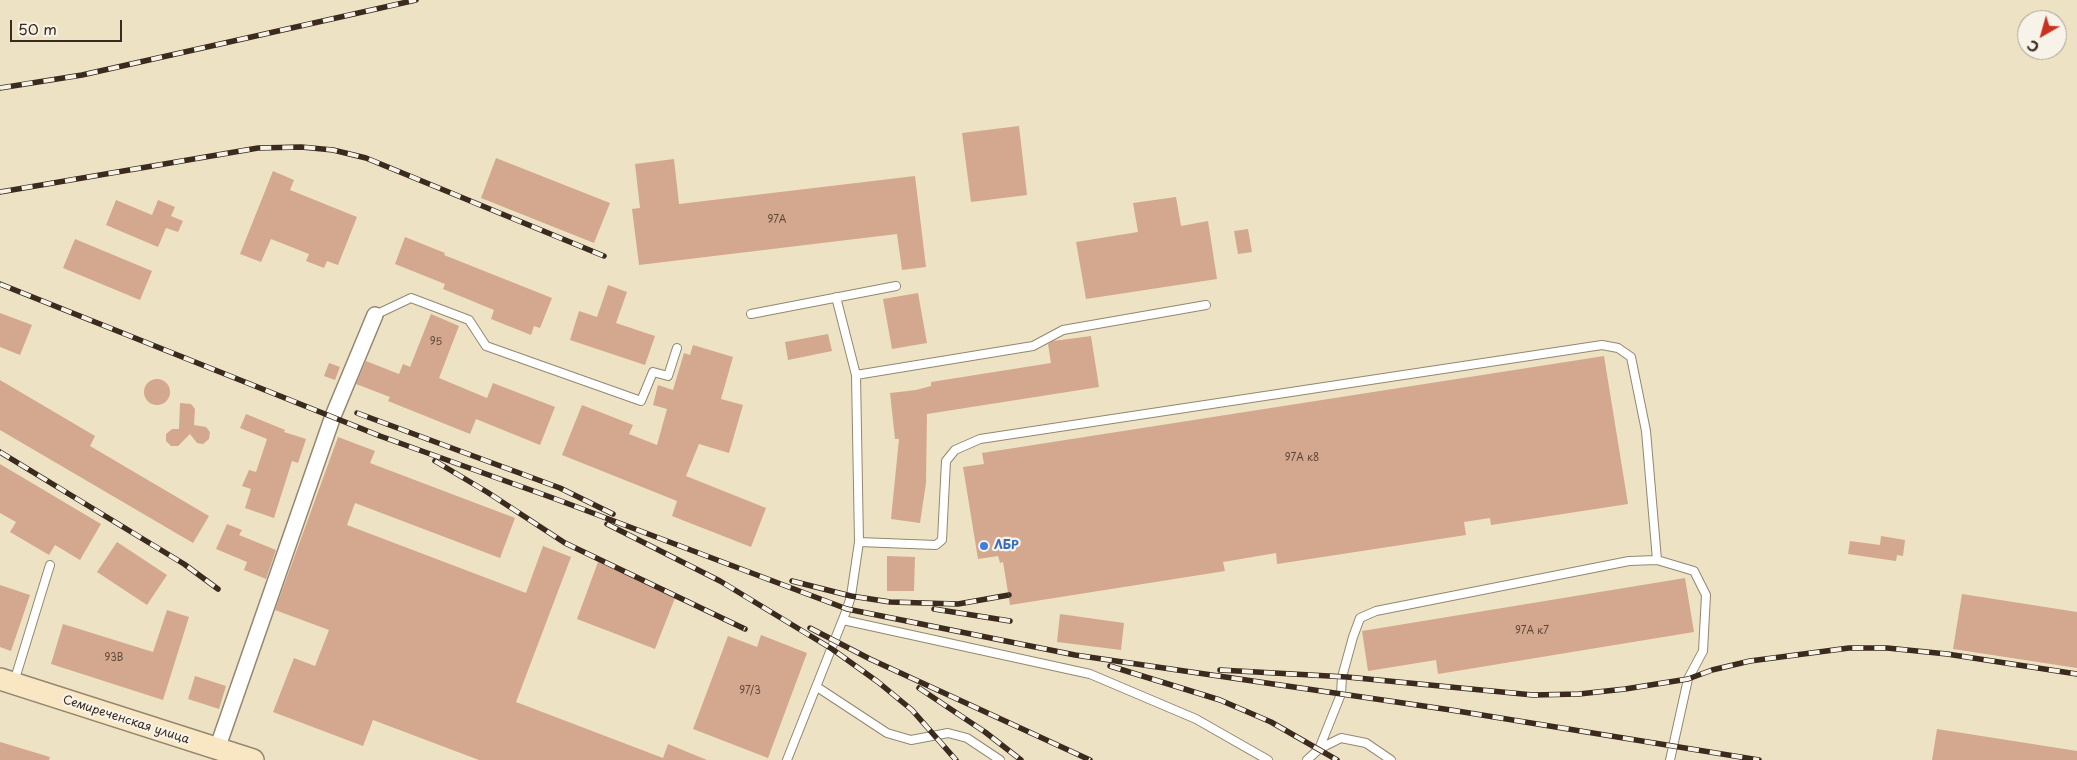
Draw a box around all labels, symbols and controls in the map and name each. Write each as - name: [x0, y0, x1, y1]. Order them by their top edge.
- scale bar: [12, 10, 125, 42]
- north arrow: [2017, 10, 2067, 60]
- text: 50 m: [18, 17, 57, 40]
- text: С: [2022, 35, 2044, 58]
- house number: 97А: [767, 214, 787, 226]
- house number: 95: [430, 336, 442, 348]
- house number: 97А к8: [1285, 452, 1319, 464]
- place label: ЛБР: [994, 539, 1019, 553]
- marker: ЛБР: [978, 540, 990, 552]
- house number: 97А к7: [1515, 625, 1549, 637]
- house number: 93В: [105, 652, 123, 664]
- house number: 97/3: [739, 685, 761, 697]
- street label: Семиреченская улица: [61, 693, 191, 747]

